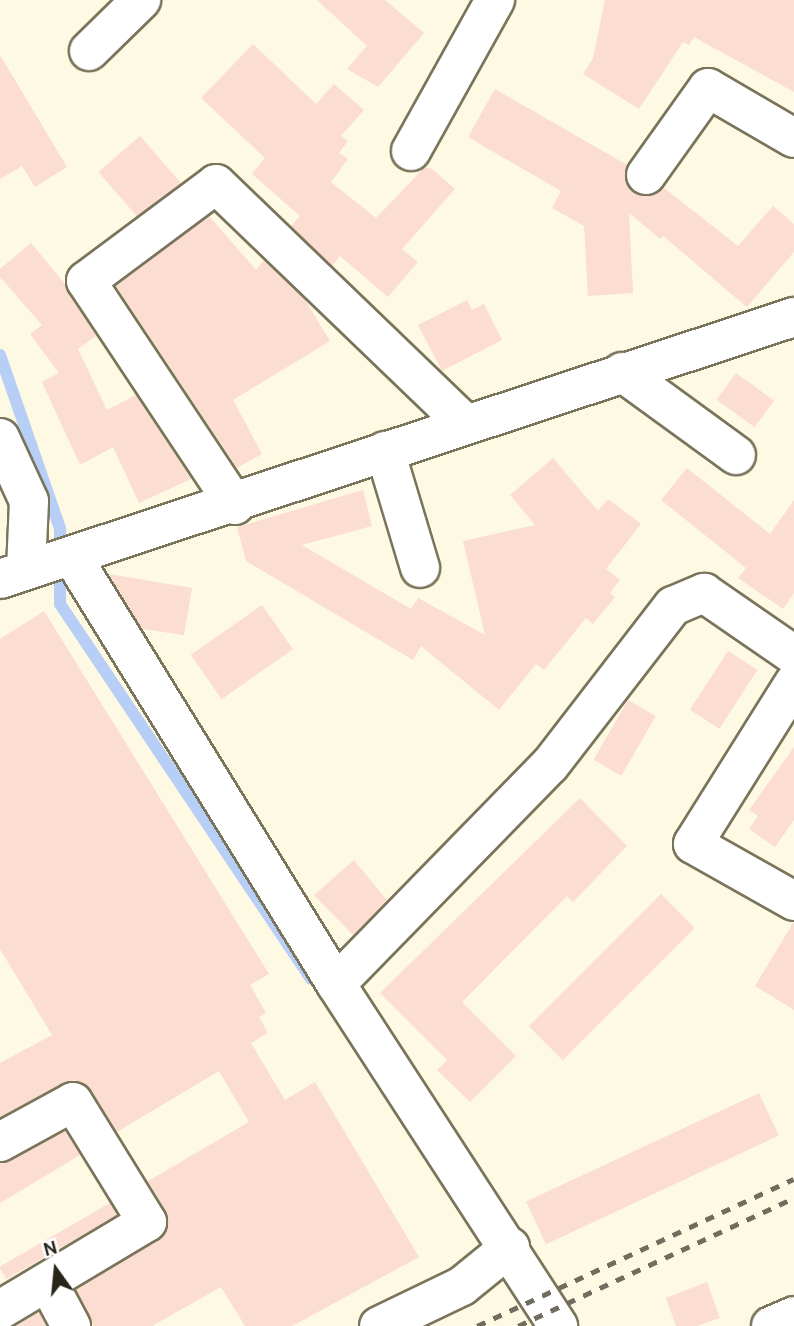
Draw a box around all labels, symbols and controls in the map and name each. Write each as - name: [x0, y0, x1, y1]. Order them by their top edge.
- north arrow: [21, 1235, 91, 1305]
- text: N: [41, 1236, 60, 1263]

